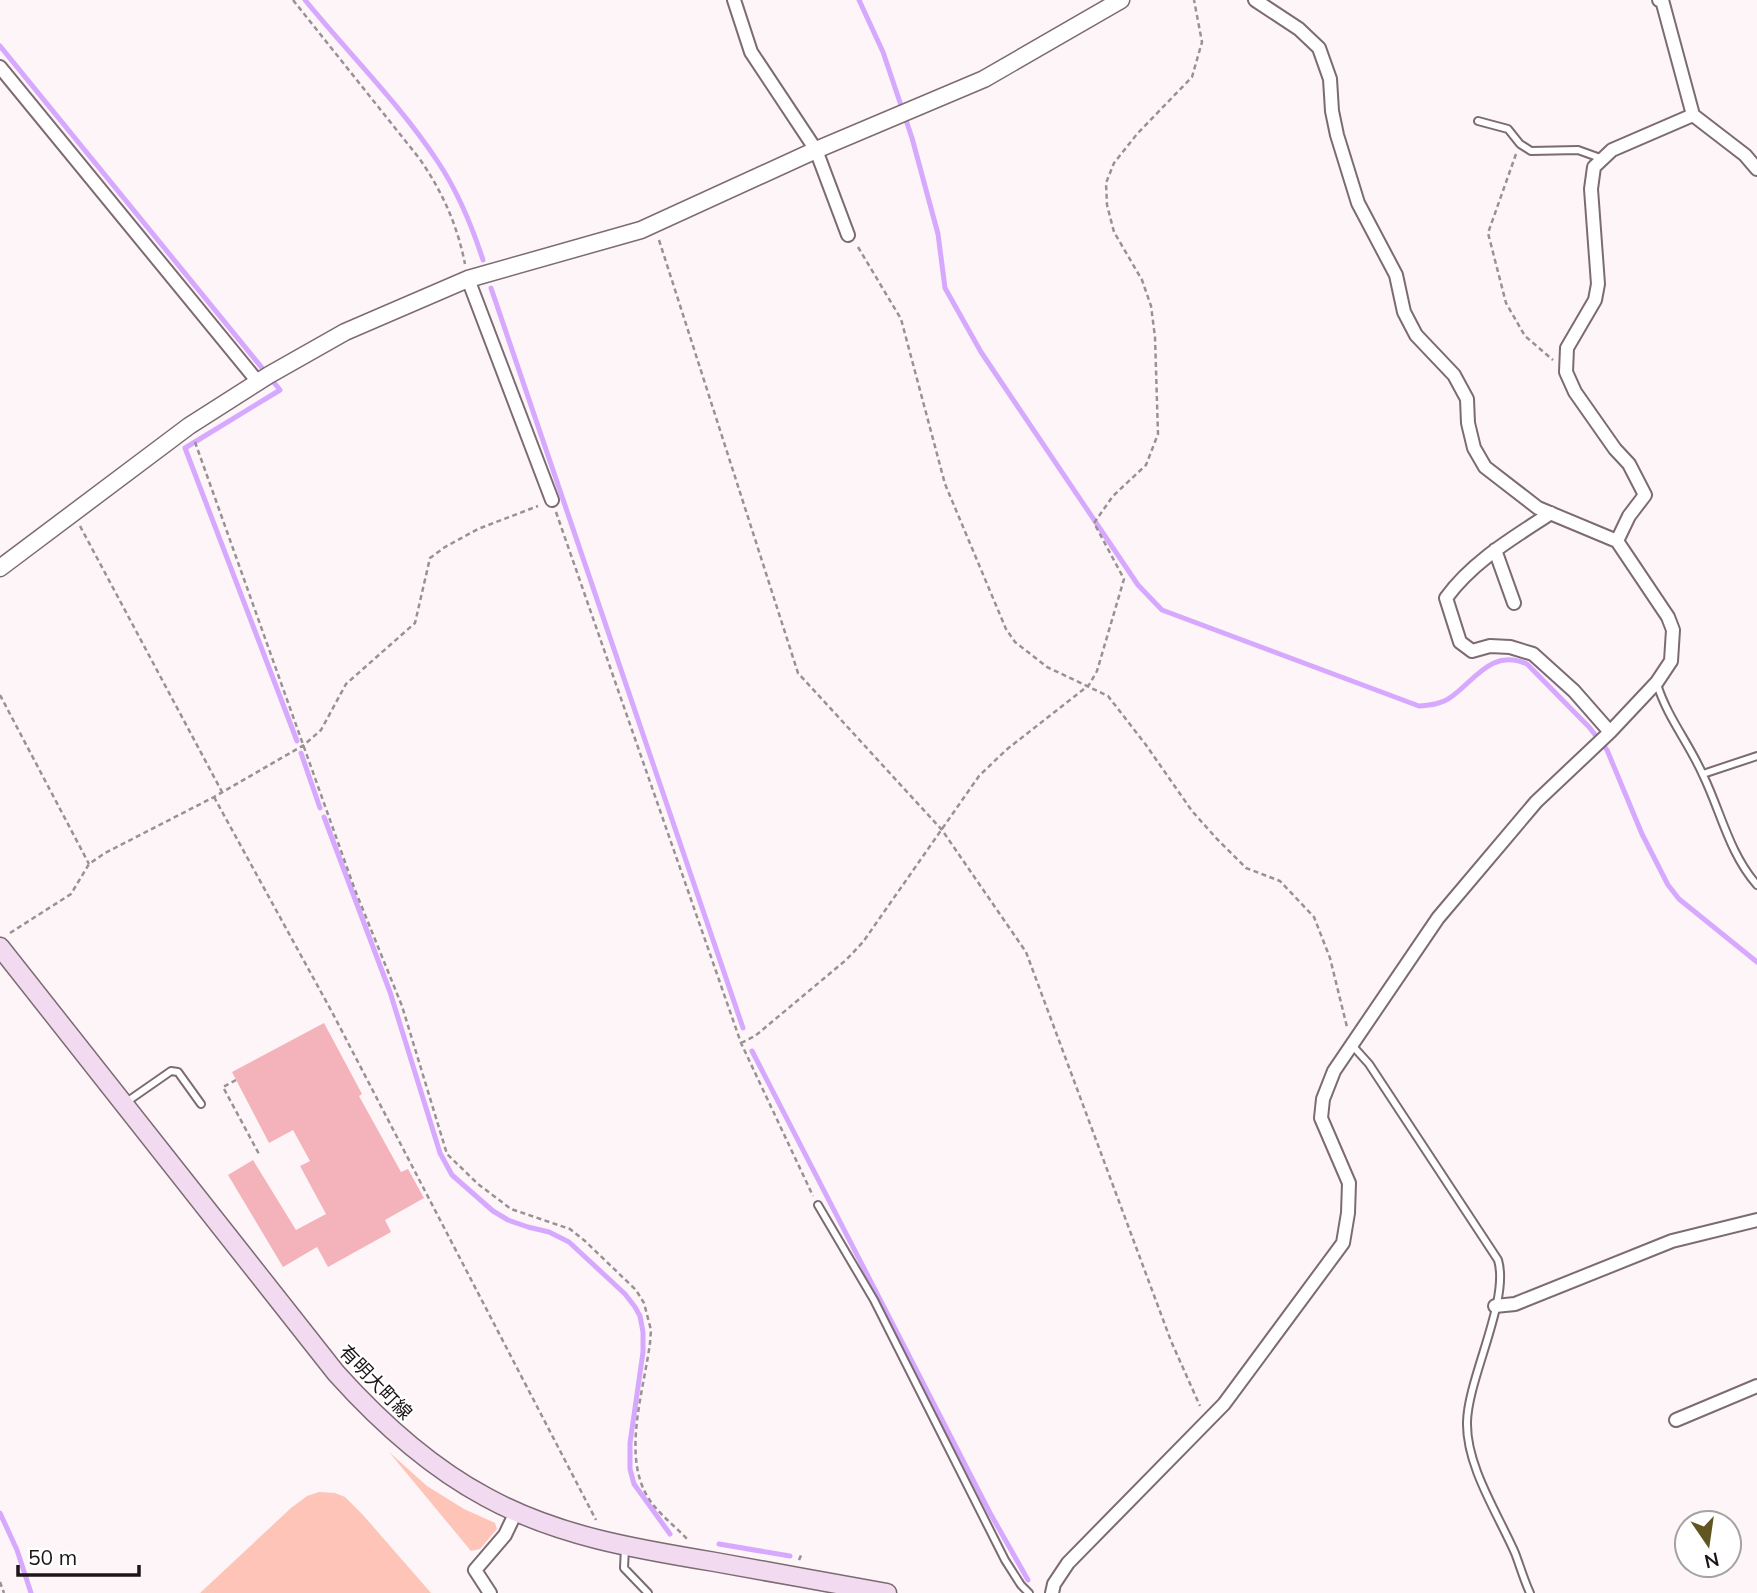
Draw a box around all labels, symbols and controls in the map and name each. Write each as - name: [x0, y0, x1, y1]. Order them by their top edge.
- street label: 有明大町線: [334, 1339, 418, 1425]
- north arrow: [1673, 1509, 1743, 1579]
- scale bar: [18, 1534, 138, 1578]
- text: 50 m: [28, 1544, 77, 1570]
- text: N: [1702, 1547, 1722, 1574]

